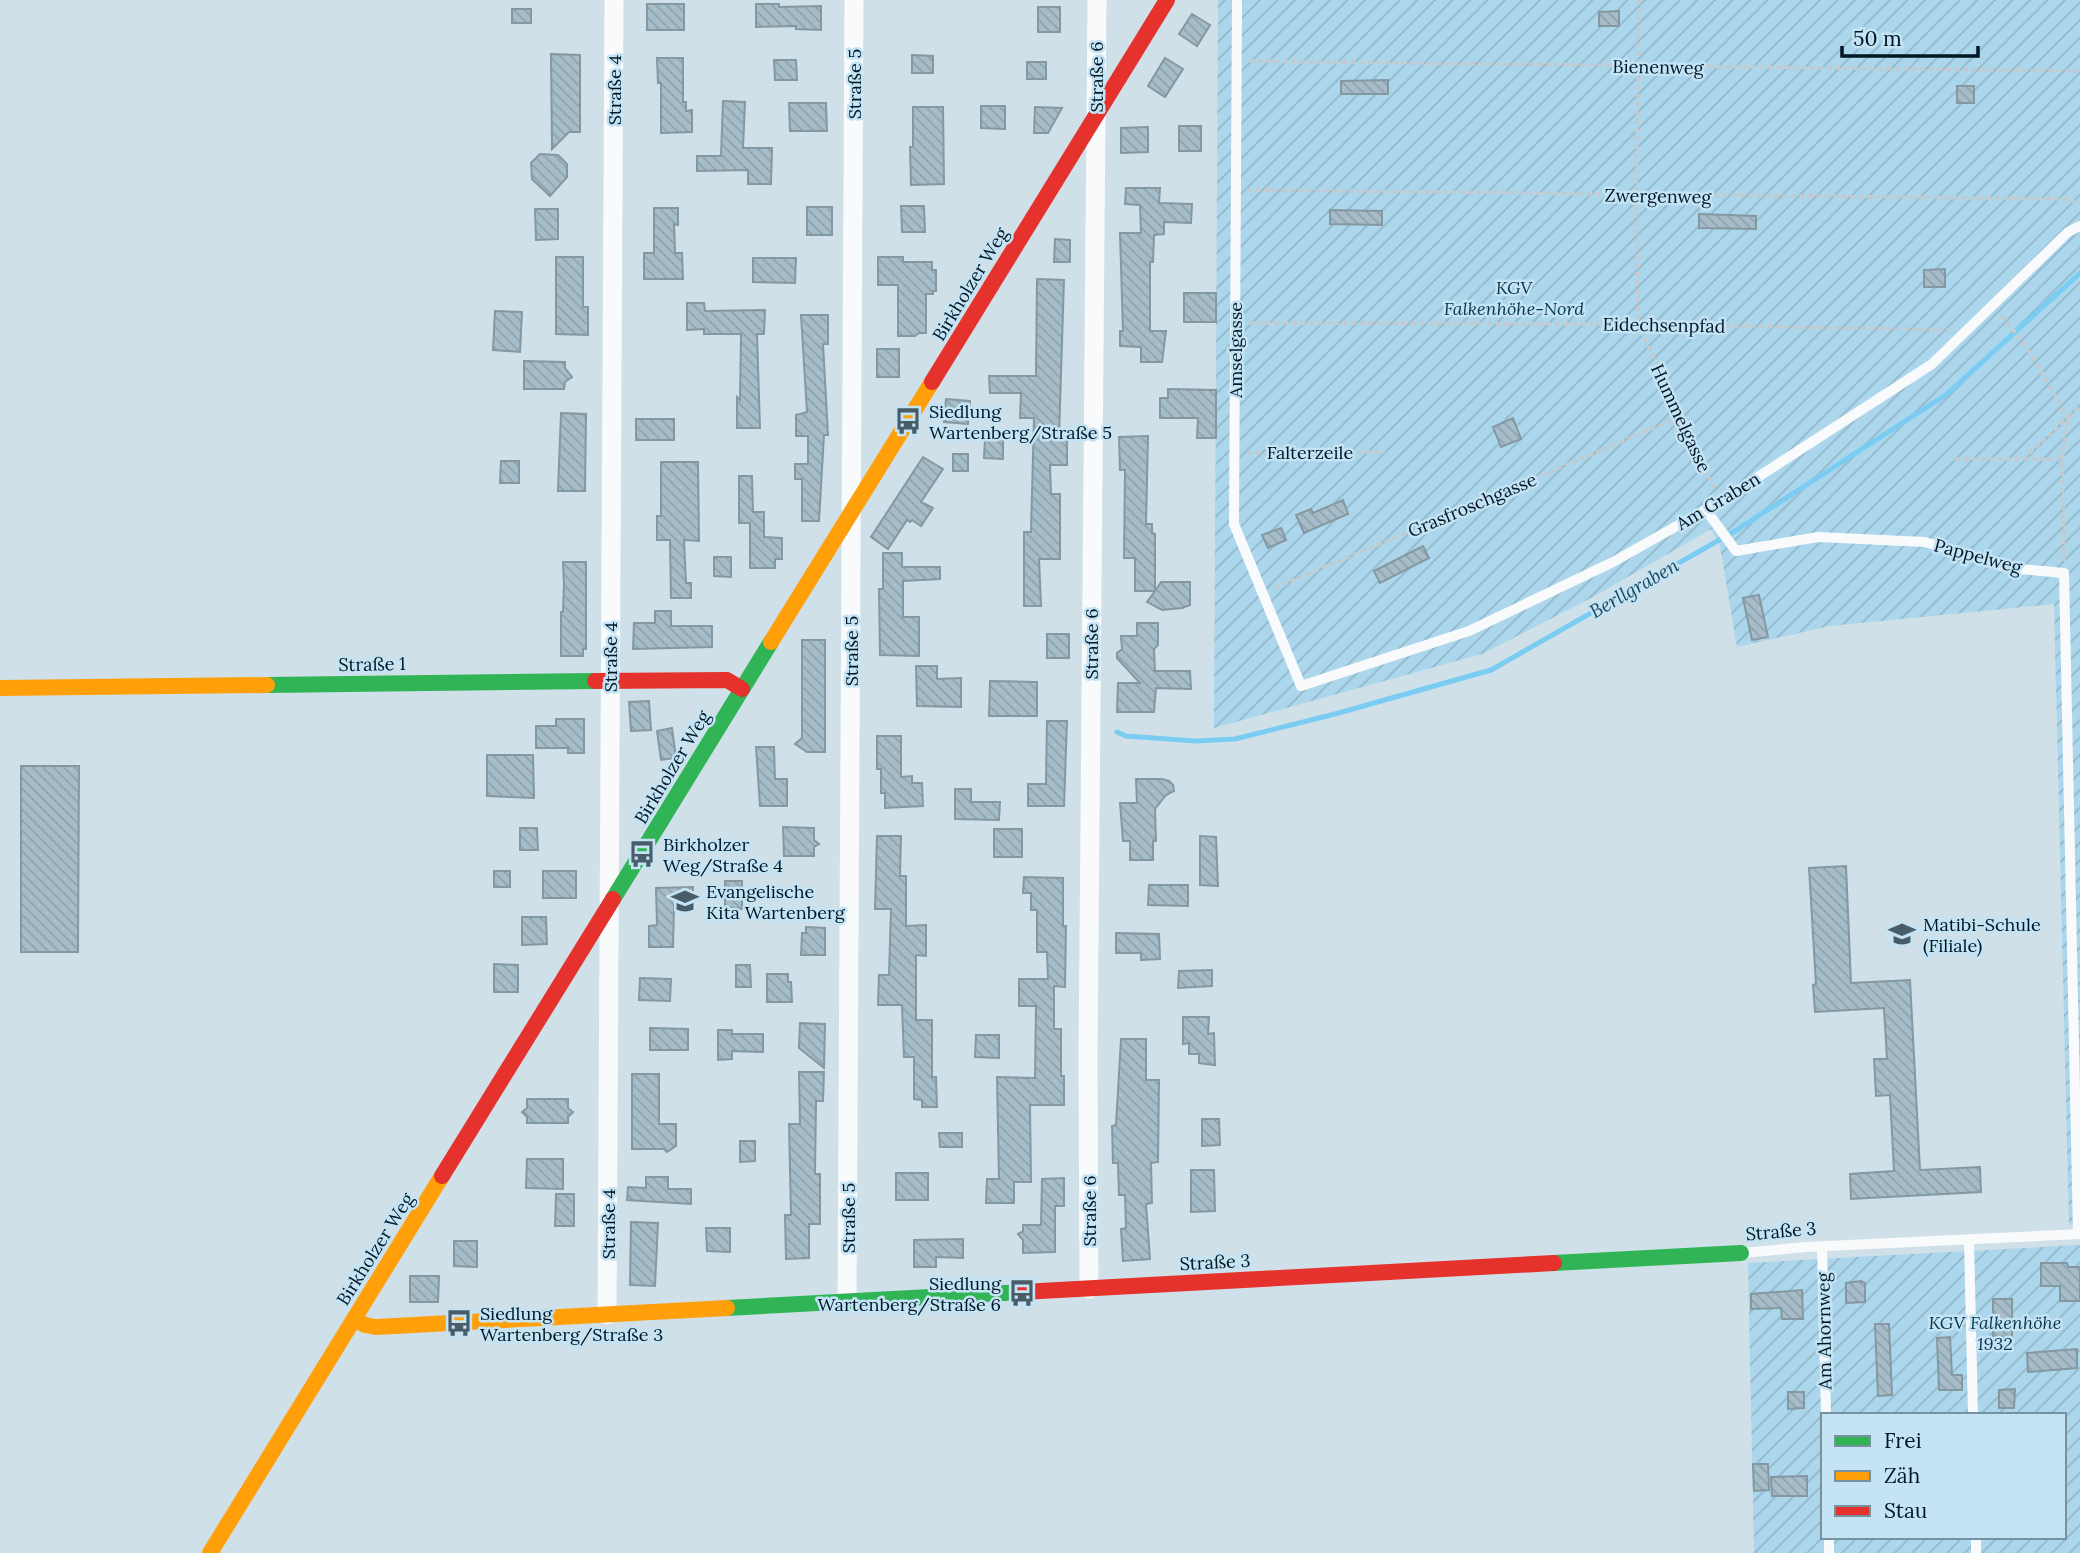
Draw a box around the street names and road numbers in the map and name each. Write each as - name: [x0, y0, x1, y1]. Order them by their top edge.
- street label: Straße 6: [1085, 41, 1108, 113]
- street label: Straße 5: [843, 49, 866, 119]
- street label: Straße 4: [603, 54, 626, 125]
- street label: Bienenweg: [1612, 55, 1705, 79]
- street label: Zwergenweg: [1604, 184, 1713, 208]
- street label: Birkholzer Weg: [927, 222, 1013, 345]
- street label: Amselgasse: [1224, 302, 1247, 399]
- street label: Eidechsenpfad: [1602, 312, 1726, 338]
- street label: Hummelgasse: [1646, 360, 1716, 476]
- street label: Falterzeile: [1267, 441, 1353, 464]
- street label: Grasfroschgasse: [1404, 467, 1540, 542]
- street label: Am Graben: [1671, 467, 1764, 536]
- street label: Pappelweg: [1932, 533, 2025, 579]
- street label: Straße 6: [1080, 608, 1103, 680]
- street label: Straße 5: [840, 616, 863, 686]
- street label: Straße 4: [599, 621, 622, 692]
- street label: Straße 1: [338, 652, 406, 676]
- street label: Birkholzer Weg: [629, 705, 715, 828]
- street label: Straße 6: [1078, 1175, 1101, 1247]
- street label: Straße 5: [837, 1183, 860, 1253]
- street label: Birkholzer Weg: [331, 1188, 419, 1309]
- street label: Straße 4: [597, 1188, 620, 1259]
- street label: Straße 3: [1745, 1216, 1817, 1246]
- street label: Straße 3: [1179, 1249, 1251, 1275]
- street label: Am Ahornweg: [1811, 1271, 1837, 1391]

